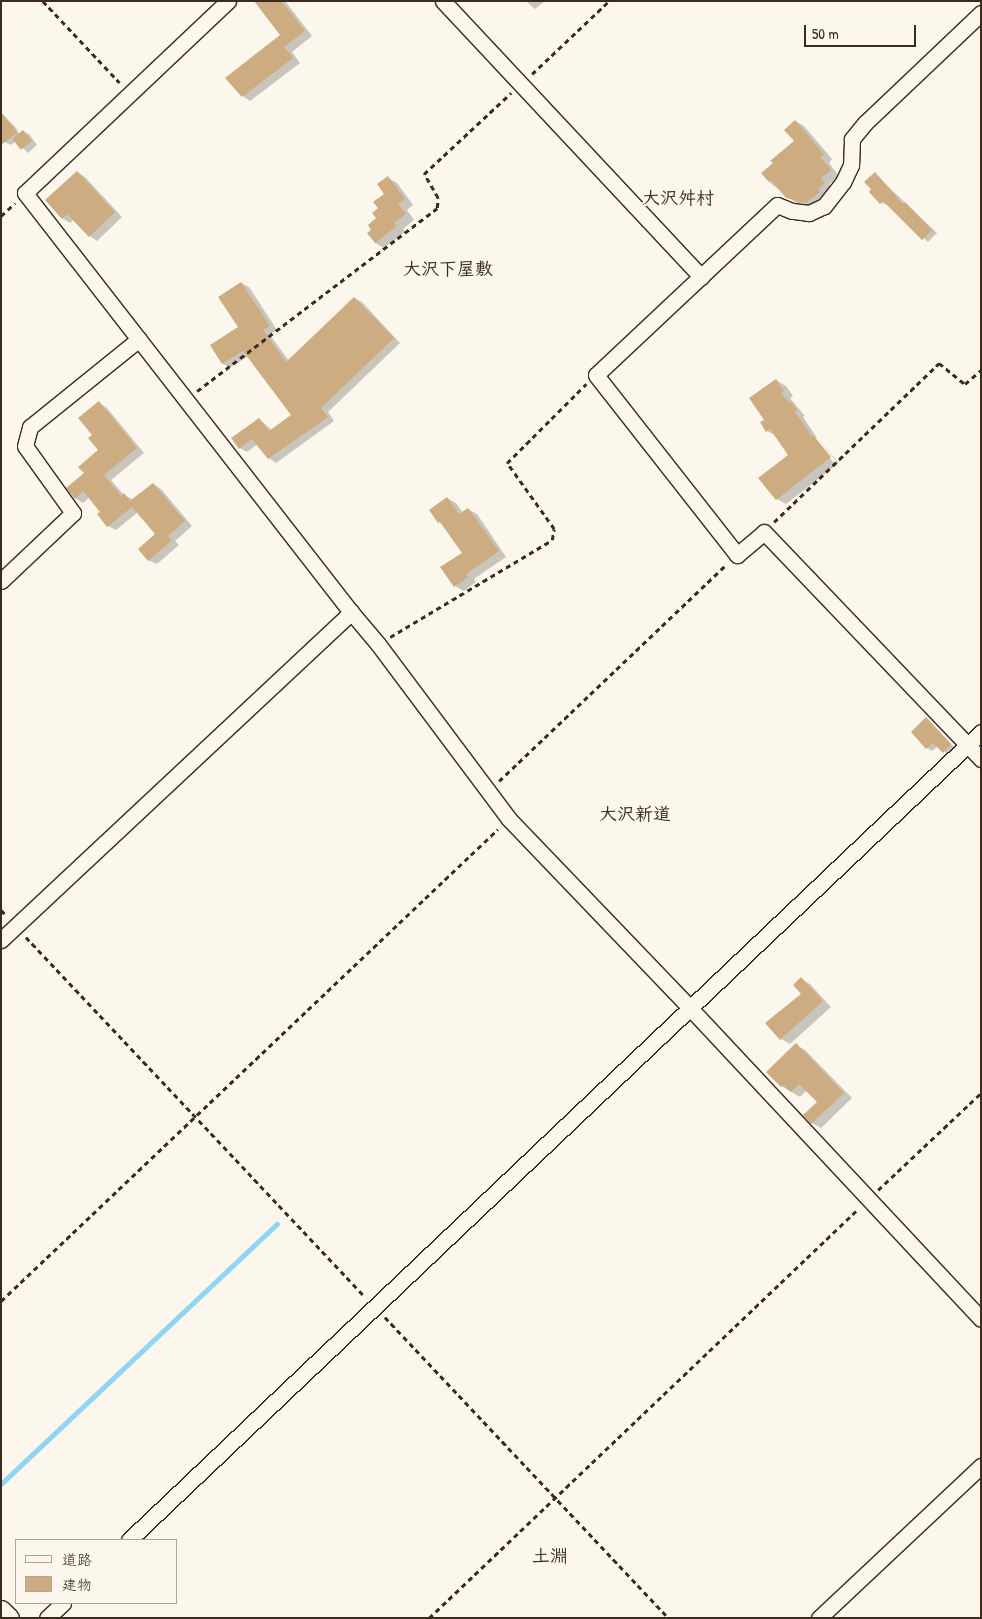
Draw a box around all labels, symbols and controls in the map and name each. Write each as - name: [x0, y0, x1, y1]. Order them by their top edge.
- scale bar: [807, 15, 920, 47]
- text: 50 m: [812, 23, 839, 44]
- district label: 大沢舛村: [642, 187, 714, 209]
- district label: 大沢下屋敷: [403, 258, 493, 280]
- district label: 大沢新道: [599, 803, 671, 825]
- legend: [15, 1539, 178, 1604]
- district label: 土淵: [532, 1545, 568, 1567]
- text: 道路: [62, 1549, 92, 1570]
- text: 建物: [62, 1574, 92, 1595]

